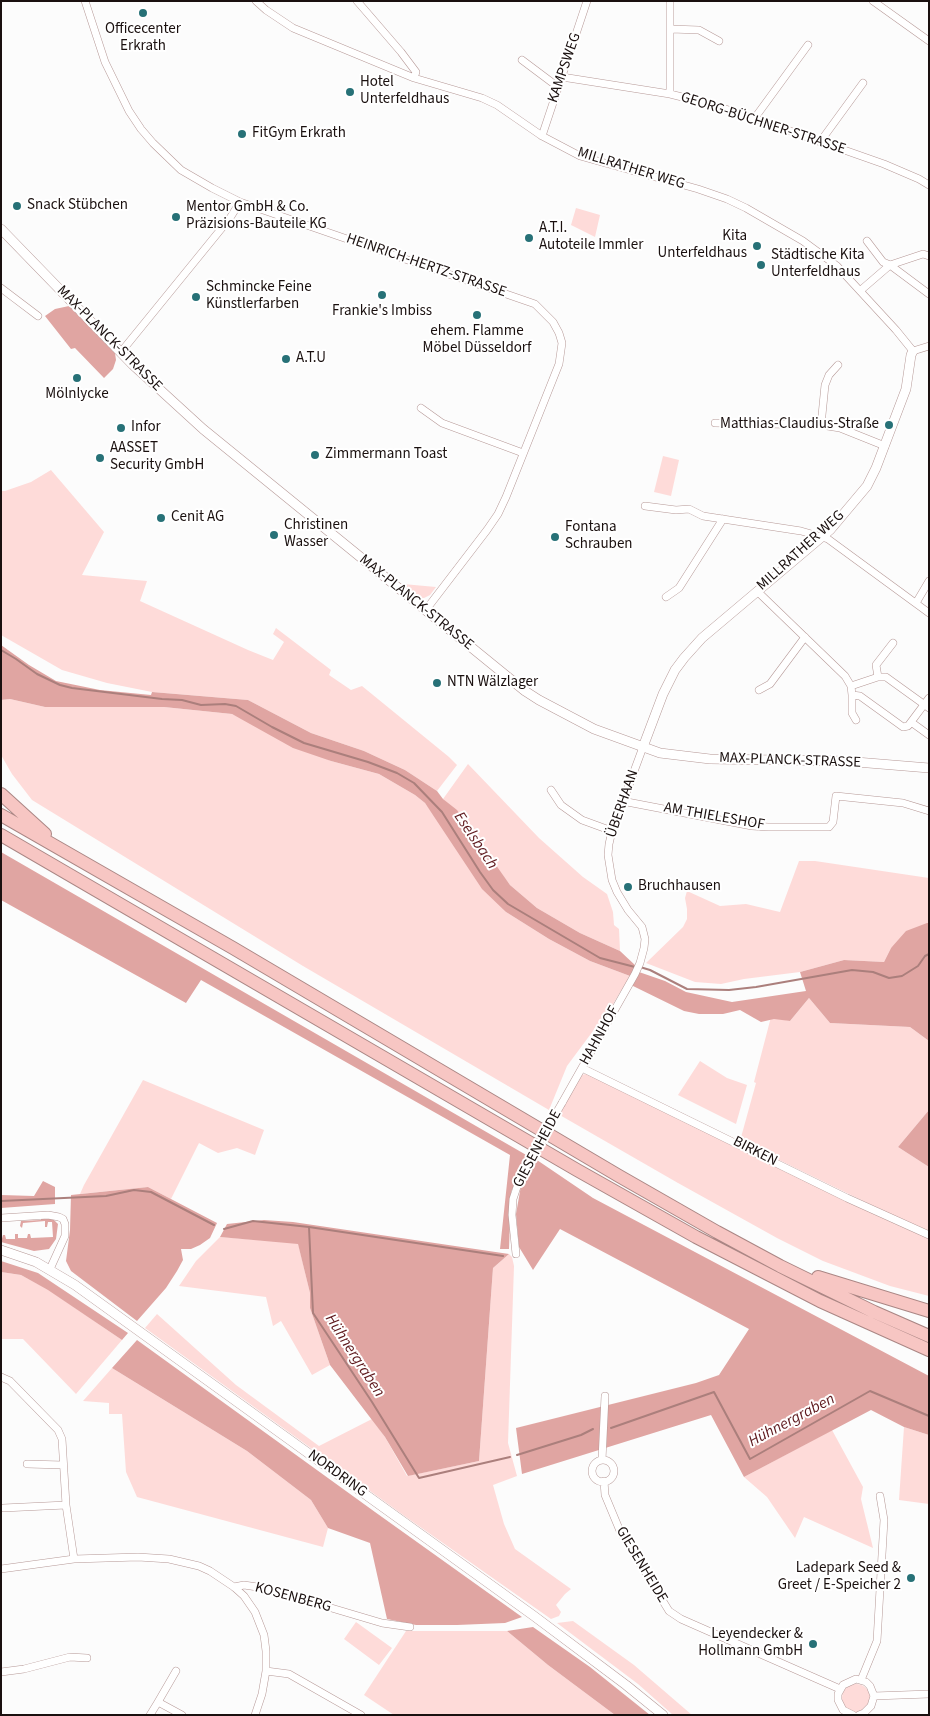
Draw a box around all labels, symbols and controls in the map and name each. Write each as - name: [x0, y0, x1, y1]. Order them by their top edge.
- marker: Officecenter Erkrath: [137, 7, 149, 19]
- place label: Officecenter Erkrath: [105, 21, 181, 56]
- street label: KAMPSWEG: [545, 31, 585, 105]
- place label: Hotel Unterfeldhaus: [360, 74, 449, 109]
- marker: Hotel Unterfeldhaus: [344, 86, 356, 98]
- street label: GEORG-BÜCHNER-STRASSE: [678, 89, 848, 159]
- place label: FitGym Erkrath: [252, 125, 346, 143]
- marker: FitGym Erkrath: [236, 128, 248, 140]
- street label: MILLRATHER WEG: [575, 144, 687, 194]
- place label: Snack Stübchen: [27, 197, 128, 215]
- place label: Mentor GmbH & Co. Präzisions-Bauteile KG: [186, 199, 327, 234]
- marker: Snack Stübchen: [11, 200, 23, 212]
- marker: Mentor GmbH & Co. Präzisions-Bauteile KG: [170, 211, 182, 223]
- place label: A.T.I. Autoteile Immler: [539, 220, 643, 255]
- place label: Kita Unterfeldhaus: [658, 228, 747, 263]
- street label: HEINRICH-HERTZ-STRASSE: [344, 230, 508, 302]
- marker: A.T.I. Autoteile Immler: [523, 232, 535, 244]
- marker: Kita Unterfeldhaus: [751, 240, 763, 252]
- place label: Städtische Kita Unterfeldhaus: [771, 247, 864, 282]
- marker: Städtische Kita Unterfeldhaus: [755, 259, 767, 271]
- place label: Schmincke Feine Künstlerfarben: [206, 279, 312, 314]
- street label: MAX-PLANCK-STRASSE: [52, 282, 166, 396]
- marker: Frankie's Imbiss: [376, 289, 388, 301]
- marker: Schmincke Feine Künstlerfarben: [190, 291, 202, 303]
- place label: Frankie's Imbiss: [332, 303, 432, 321]
- marker: ehem. Flamme Möbel Düsseldorf: [471, 309, 483, 321]
- place label: ehem. Flamme Möbel Düsseldorf: [423, 323, 531, 358]
- place label: A.T.U: [296, 350, 326, 368]
- marker: A.T.U: [280, 353, 292, 365]
- marker: Mölnlycke: [71, 372, 83, 384]
- place label: Mölnlycke: [45, 386, 109, 404]
- place label: Matthias-Claudius-Straße: [720, 416, 879, 434]
- place label: Infor: [131, 419, 161, 437]
- marker: Matthias-Claudius-Straße: [883, 419, 895, 431]
- marker: Infor: [115, 422, 127, 434]
- place label: AASSET Security GmbH: [110, 440, 204, 475]
- place label: Zimmermann Toast: [325, 446, 447, 464]
- marker: Zimmermann Toast: [309, 449, 321, 461]
- marker: AASSET Security GmbH: [94, 452, 106, 464]
- street label: MILLRATHER WEG: [754, 507, 848, 595]
- place label: Cenit AG: [171, 509, 224, 527]
- marker: Cenit AG: [155, 512, 167, 524]
- place label: Christinen Wasser: [284, 517, 348, 552]
- place label: Fontana Schrauben: [565, 519, 633, 554]
- marker: Christinen Wasser: [268, 529, 280, 541]
- marker: Fontana Schrauben: [549, 531, 561, 543]
- street label: MAX-PLANCK-STRASSE: [355, 551, 477, 655]
- place label: NTN Wälzlager: [447, 674, 538, 692]
- marker: NTN Wälzlager: [431, 677, 443, 689]
- street label: MAX-PLANCK-STRASSE: [719, 750, 861, 772]
- street label: ÜBERHAAN: [603, 768, 643, 840]
- street label: AM THIELESHOF: [662, 799, 766, 835]
- water label: Eselsbach: [449, 809, 501, 873]
- place label: Bruchhausen: [638, 878, 721, 896]
- marker: Bruchhausen: [622, 881, 634, 893]
- street label: HAHNHOF: [576, 1003, 624, 1069]
- street label: GIESENHEIDE: [510, 1107, 566, 1191]
- street label: BIRKEN: [730, 1133, 780, 1171]
- water label: Hühnergraben: [320, 1311, 388, 1401]
- water label: Hühnergraben: [746, 1390, 838, 1452]
- street label: NORDRING: [304, 1446, 370, 1502]
- street label: GIESENHEIDE: [611, 1524, 671, 1606]
- place label: Ladepark Seed & Greet / E-Speicher 2: [778, 1560, 901, 1595]
- marker: Ladepark Seed & Greet / E-Speicher 2: [905, 1572, 917, 1584]
- street label: KOSENBERG: [253, 1579, 333, 1617]
- place label: Leyendecker & Hollmann GmbH: [698, 1626, 803, 1661]
- marker: Leyendecker & Hollmann GmbH: [807, 1638, 819, 1650]

